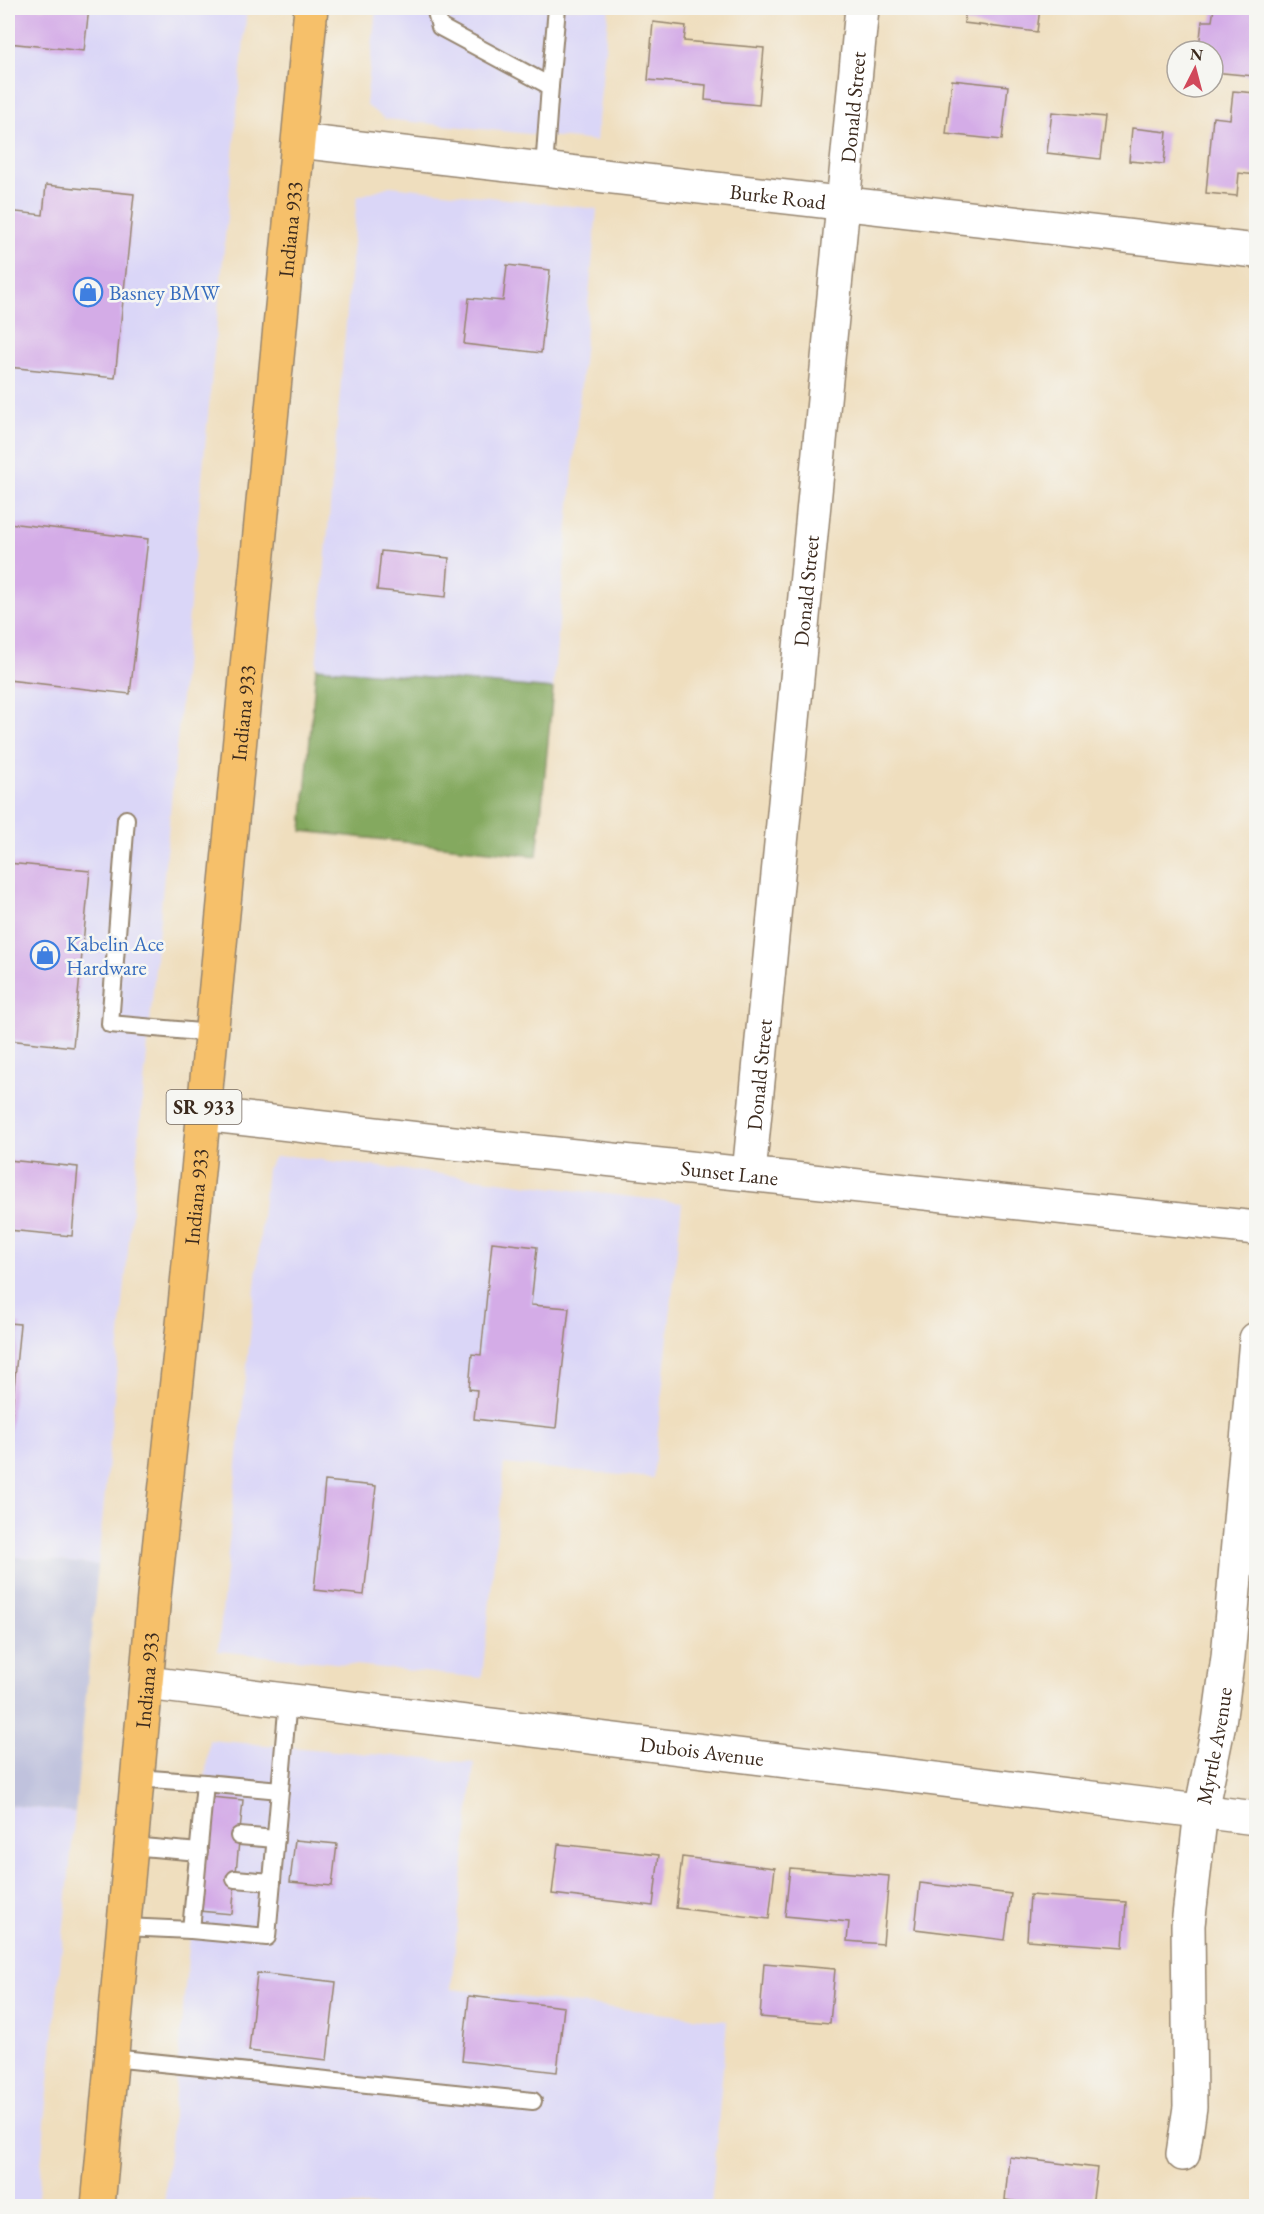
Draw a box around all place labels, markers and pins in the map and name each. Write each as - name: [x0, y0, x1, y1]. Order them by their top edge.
- shop icon: Basney BMW: [72, 276, 104, 308]
- place label: Basney BMW: [109, 279, 220, 306]
- place label: Kabelin Ace Hardware: [66, 930, 164, 981]
- shop icon: Kabelin Ace Hardware: [29, 939, 61, 971]

